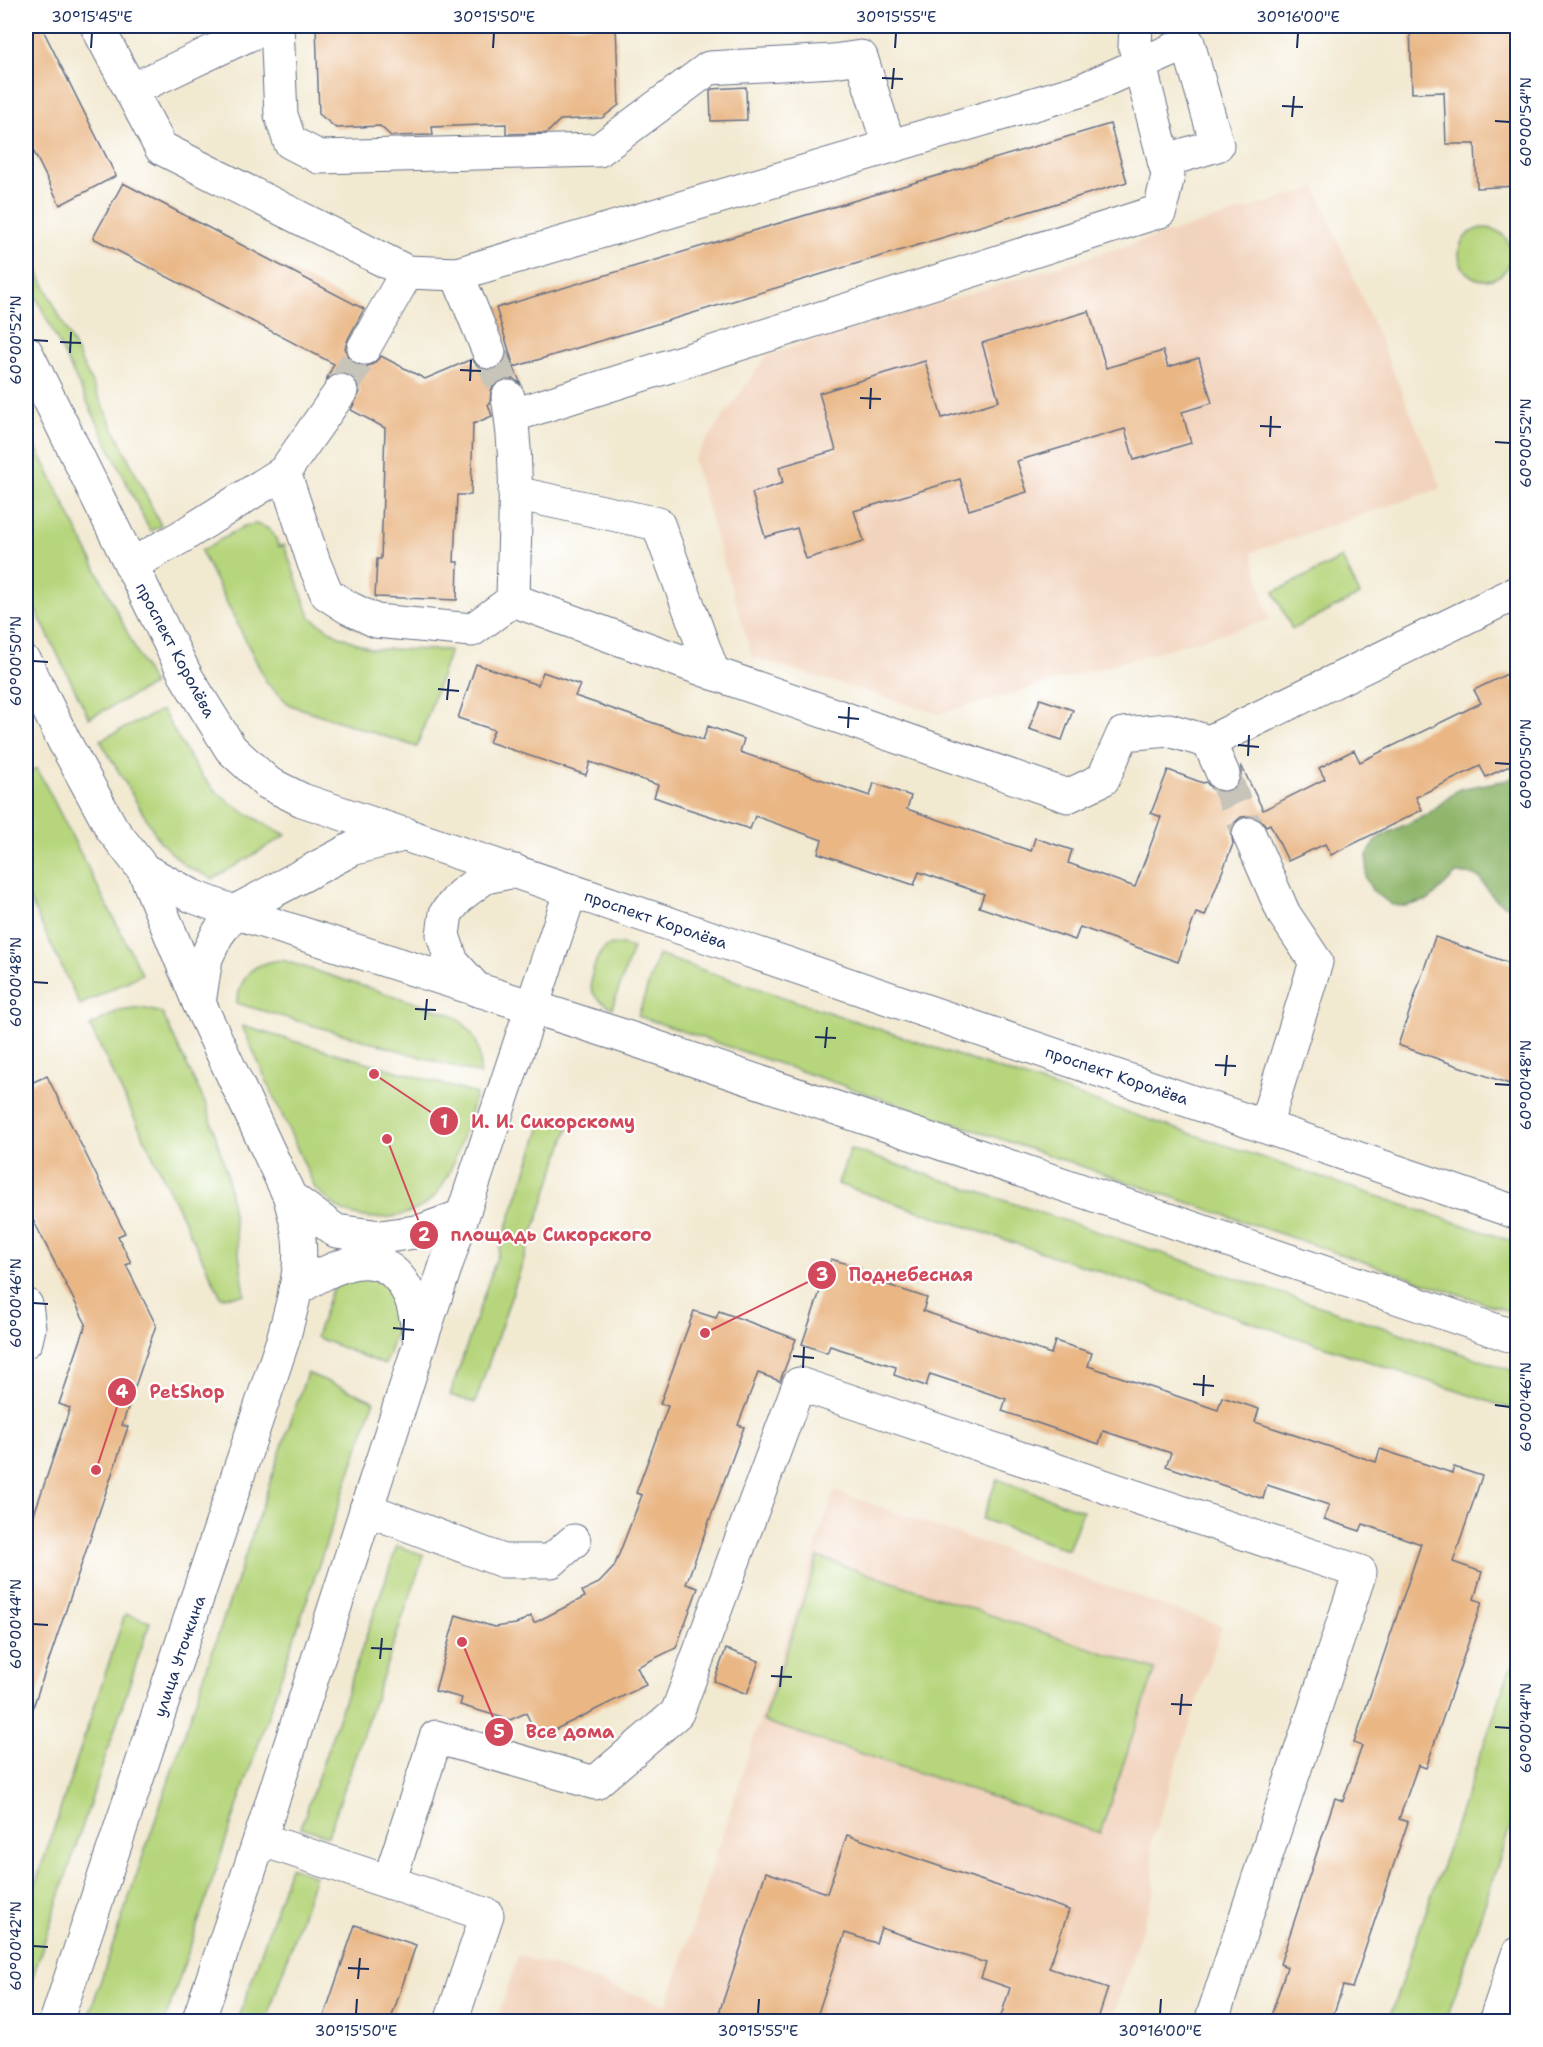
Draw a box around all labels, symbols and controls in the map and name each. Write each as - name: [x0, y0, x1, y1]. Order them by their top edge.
- text: 30°15'45"E: [51, 7, 133, 27]
- text: 30°15'50"E: [453, 7, 535, 27]
- text: 30°15'55"E: [856, 7, 936, 27]
- text: 30°16'00"E: [1256, 7, 1340, 27]
- text: 60°00'54"N: [1516, 77, 1536, 167]
- text: 60°00'52"N: [6, 295, 26, 385]
- text: 60°00'52"N: [1516, 398, 1536, 488]
- street label: проспект Королёва: [131, 579, 220, 721]
- text: 60°00'50"N: [6, 616, 26, 706]
- text: 60°00'50"N: [1516, 719, 1536, 809]
- street label: проспект Королёва: [581, 885, 730, 954]
- text: 60°00'48"N: [6, 937, 26, 1027]
- text: 60°00'48"N: [1516, 1040, 1536, 1130]
- street label: проспект Королёва: [1042, 1041, 1191, 1110]
- callout: И. И. Сикорскому: [429, 1103, 646, 1139]
- text: 1: [440, 1110, 448, 1134]
- text: И. И. Сикорскому: [471, 1110, 635, 1134]
- callout: площадь Сикорского: [409, 1217, 664, 1253]
- text: 2: [418, 1223, 431, 1247]
- text: площадь Сикорского: [450, 1223, 652, 1247]
- callout: Поднебесная: [807, 1257, 985, 1293]
- text: 60°00'46"N: [6, 1258, 26, 1348]
- text: 3: [816, 1263, 828, 1287]
- text: Поднебесная: [849, 1263, 973, 1287]
- text: 60°00'46"N: [1516, 1362, 1536, 1452]
- callout: PetShop: [107, 1374, 237, 1410]
- text: 4: [116, 1380, 129, 1404]
- text: PetShop: [149, 1380, 225, 1404]
- text: 60°00'44"N: [6, 1579, 26, 1669]
- street label: улица Уточкина: [149, 1592, 210, 1720]
- text: 60°00'44"N: [1516, 1683, 1536, 1773]
- callout: Все дома: [484, 1714, 626, 1750]
- text: 5: [493, 1720, 505, 1744]
- text: Все дома: [526, 1720, 615, 1744]
- text: 60°00'42"N: [6, 1901, 26, 1991]
- text: 30°15'50"E: [315, 2021, 397, 2041]
- text: 30°15'55"E: [718, 2021, 798, 2041]
- text: 30°16'00"E: [1118, 2021, 1202, 2041]

